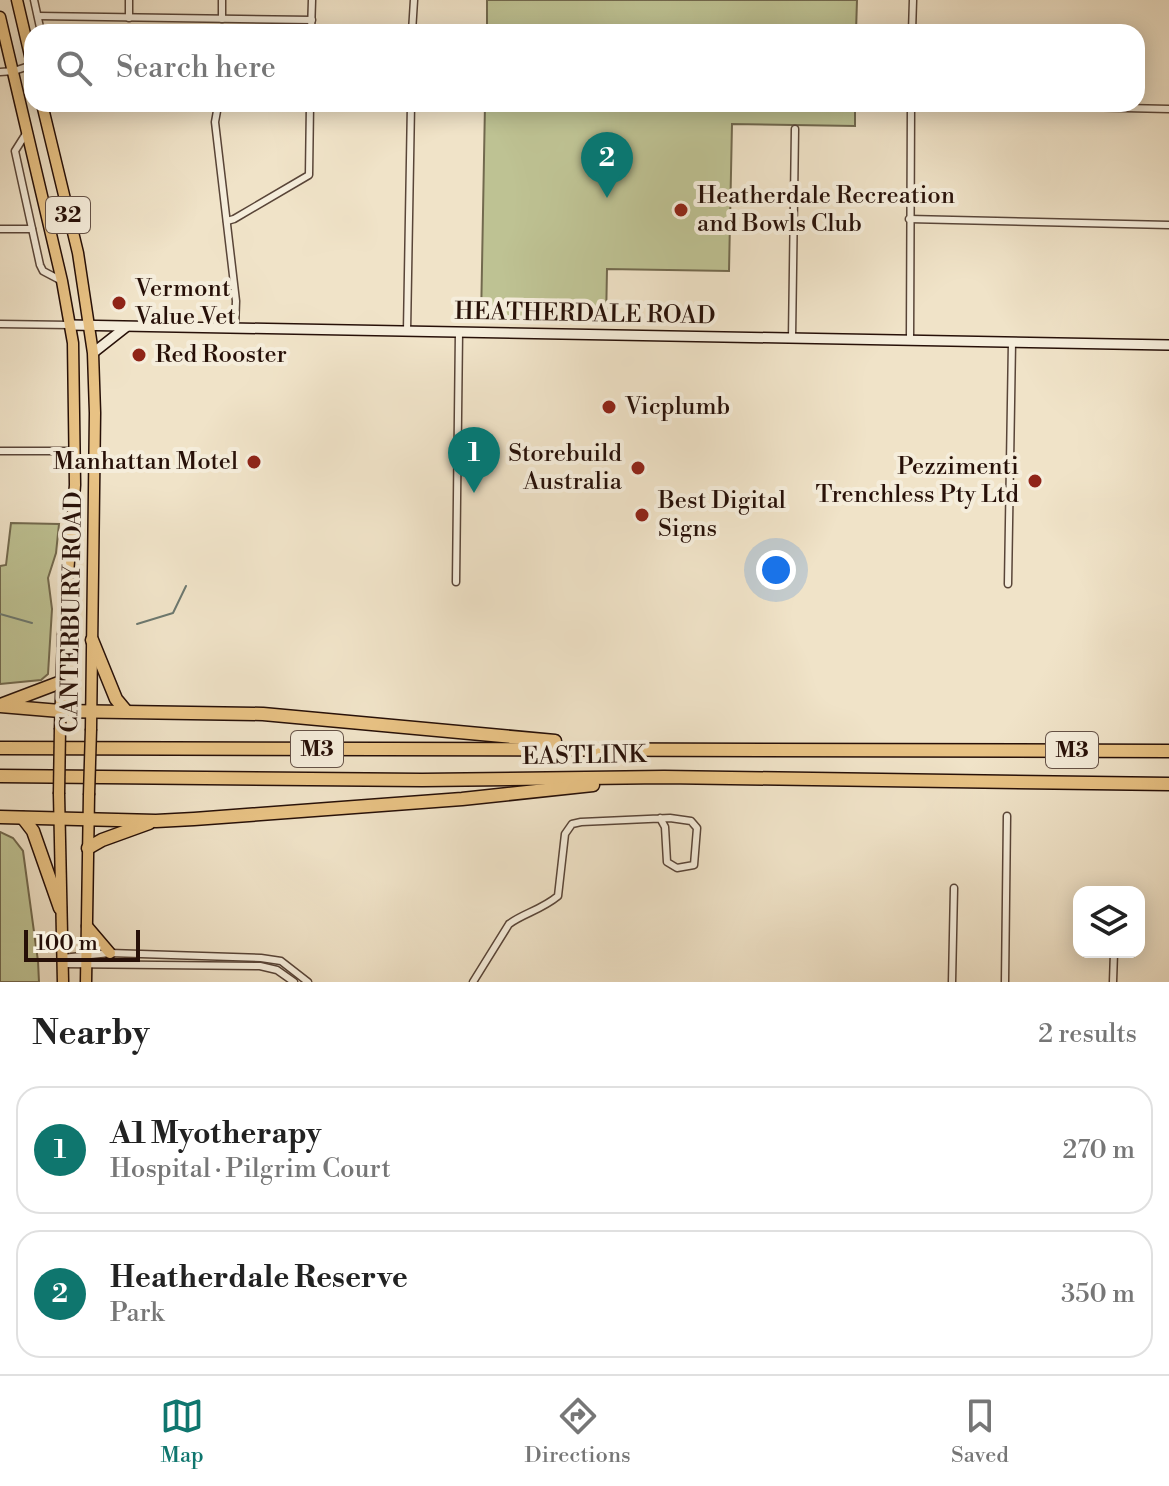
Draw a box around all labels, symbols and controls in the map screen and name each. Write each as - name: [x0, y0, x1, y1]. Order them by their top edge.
- search box: [24, 24, 1145, 112]
- icon: search: [52, 46, 96, 90]
- text: Search here: [116, 49, 276, 87]
- pin: 2: [581, 132, 633, 198]
- place label: Heatherdale Recreation and Bowls Club: [697, 181, 955, 239]
- road number: 32: [46, 197, 90, 233]
- marker: Heatherdale Recreation and Bowls Club: [672, 201, 690, 219]
- place label: Vermont Value Vet: [134, 274, 236, 332]
- marker: Vermont Value Vet: [110, 294, 128, 312]
- street label: HEATHERDALE ROAD: [454, 297, 716, 331]
- place label: Red Rooster: [155, 340, 287, 370]
- marker: Red Rooster: [130, 346, 148, 364]
- place label: Vicplumb: [624, 392, 730, 422]
- marker: Vicplumb: [600, 398, 618, 416]
- pin: 1: [448, 427, 500, 493]
- place label: Storebuild Australia: [508, 439, 623, 497]
- place label: Manhattan Motel: [53, 447, 238, 477]
- place label: Pezzimenti Trenchless Pty Ltd: [816, 452, 1019, 510]
- marker: Manhattan Motel: [245, 453, 263, 471]
- marker: Storebuild Australia: [629, 459, 647, 477]
- marker: Pezzimenti Trenchless Pty Ltd: [1026, 472, 1044, 490]
- place label: Best Digital Signs: [657, 486, 786, 544]
- street label: CANTERBURY ROAD: [55, 491, 89, 733]
- marker: Best Digital Signs: [633, 506, 651, 524]
- your location: [756, 550, 796, 590]
- road number: M3: [291, 731, 343, 767]
- road number: M3: [1046, 732, 1098, 768]
- street label: EASTLINK: [522, 740, 648, 772]
- map controls: [1073, 886, 1145, 958]
- button: layers: [1073, 886, 1145, 958]
- scale bar: [24, 926, 140, 962]
- text: 100 m: [36, 930, 98, 957]
- text: Nearby: [32, 1013, 150, 1055]
- text: 2 results: [1038, 1018, 1137, 1050]
- text: A1 Myotherapy: [110, 1115, 321, 1153]
- text: 1: [54, 1134, 66, 1166]
- text: 270 m: [1062, 1134, 1135, 1166]
- text: Hospital · Pilgrim Court: [110, 1153, 391, 1185]
- text: Heatherdale Reserve: [110, 1259, 408, 1297]
- text: 2: [52, 1278, 68, 1310]
- text: 350 m: [1061, 1278, 1135, 1310]
- text: Park: [110, 1297, 164, 1329]
- tab: Map: [160, 1394, 204, 1469]
- tab: Directions: [525, 1394, 631, 1469]
- tab: Saved: [951, 1394, 1009, 1469]

